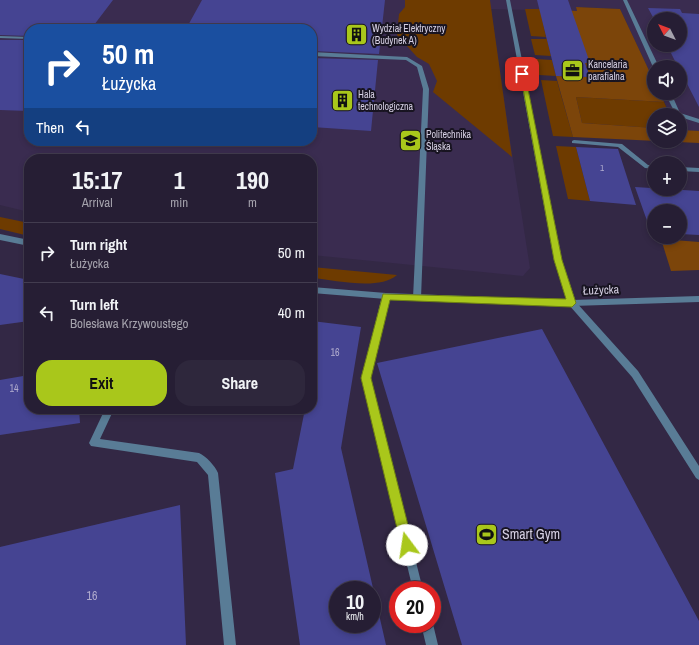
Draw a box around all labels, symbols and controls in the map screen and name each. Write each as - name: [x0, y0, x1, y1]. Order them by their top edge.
- north arrow: [647, 12, 687, 52]
- map controls: [647, 12, 687, 244]
- building icon: Wydział Elektryczny (Budynek A): [343, 21, 369, 47]
- place label: Wydział Elektryczny (Budynek A): [372, 22, 446, 47]
- text: 50 m: [102, 35, 154, 73]
- icon: right: [36, 40, 88, 92]
- pin: [505, 57, 539, 91]
- office icon: Kancelaria parafialna: [559, 57, 585, 83]
- place label: Kancelaria parafialna: [588, 58, 628, 83]
- button: sound: [647, 60, 687, 100]
- icon: arrive: [511, 63, 533, 85]
- text: Łużycka: [102, 71, 156, 96]
- building icon: Hala technologiczna: [330, 87, 356, 113]
- place label: Hala technologiczna: [358, 88, 414, 113]
- button: layers: [647, 108, 687, 148]
- icon: left: [72, 116, 94, 138]
- text: Then: [36, 117, 64, 138]
- school or university icon: Politechnika Śląska: [398, 127, 424, 153]
- place label: Politechnika Śląska: [426, 128, 472, 153]
- button: +: [647, 156, 687, 196]
- house number: 1: [600, 162, 604, 174]
- text: 15:17: [72, 164, 122, 196]
- text: 1: [174, 164, 185, 196]
- text: 190: [236, 164, 269, 196]
- text: Arrival: [82, 194, 113, 211]
- text: min: [170, 194, 188, 211]
- text: m: [248, 194, 257, 211]
- button: −: [647, 204, 687, 244]
- text: Turn right: [70, 234, 127, 255]
- icon: right: [36, 242, 58, 264]
- text: 50 m: [278, 242, 305, 263]
- text: Łużycka: [70, 255, 109, 272]
- street label: Łużycka: [583, 281, 620, 299]
- text: Turn left: [70, 294, 118, 315]
- icon: left: [36, 302, 58, 324]
- text: 40 m: [278, 302, 305, 323]
- text: Bolesława Krzywoustego: [70, 315, 189, 332]
- house number: 16: [330, 346, 340, 359]
- button: Exit: [36, 360, 167, 406]
- button: Share: [175, 360, 305, 406]
- house number: 14: [9, 382, 19, 395]
- sports icon: Smart Gym: [474, 521, 500, 547]
- position arrow: [386, 524, 428, 566]
- place label: Smart Gym: [502, 525, 560, 543]
- speed limit sign: 20: [389, 581, 441, 633]
- house number: 16: [87, 588, 97, 604]
- text: 10: [346, 588, 364, 615]
- text: km/h: [346, 610, 364, 623]

